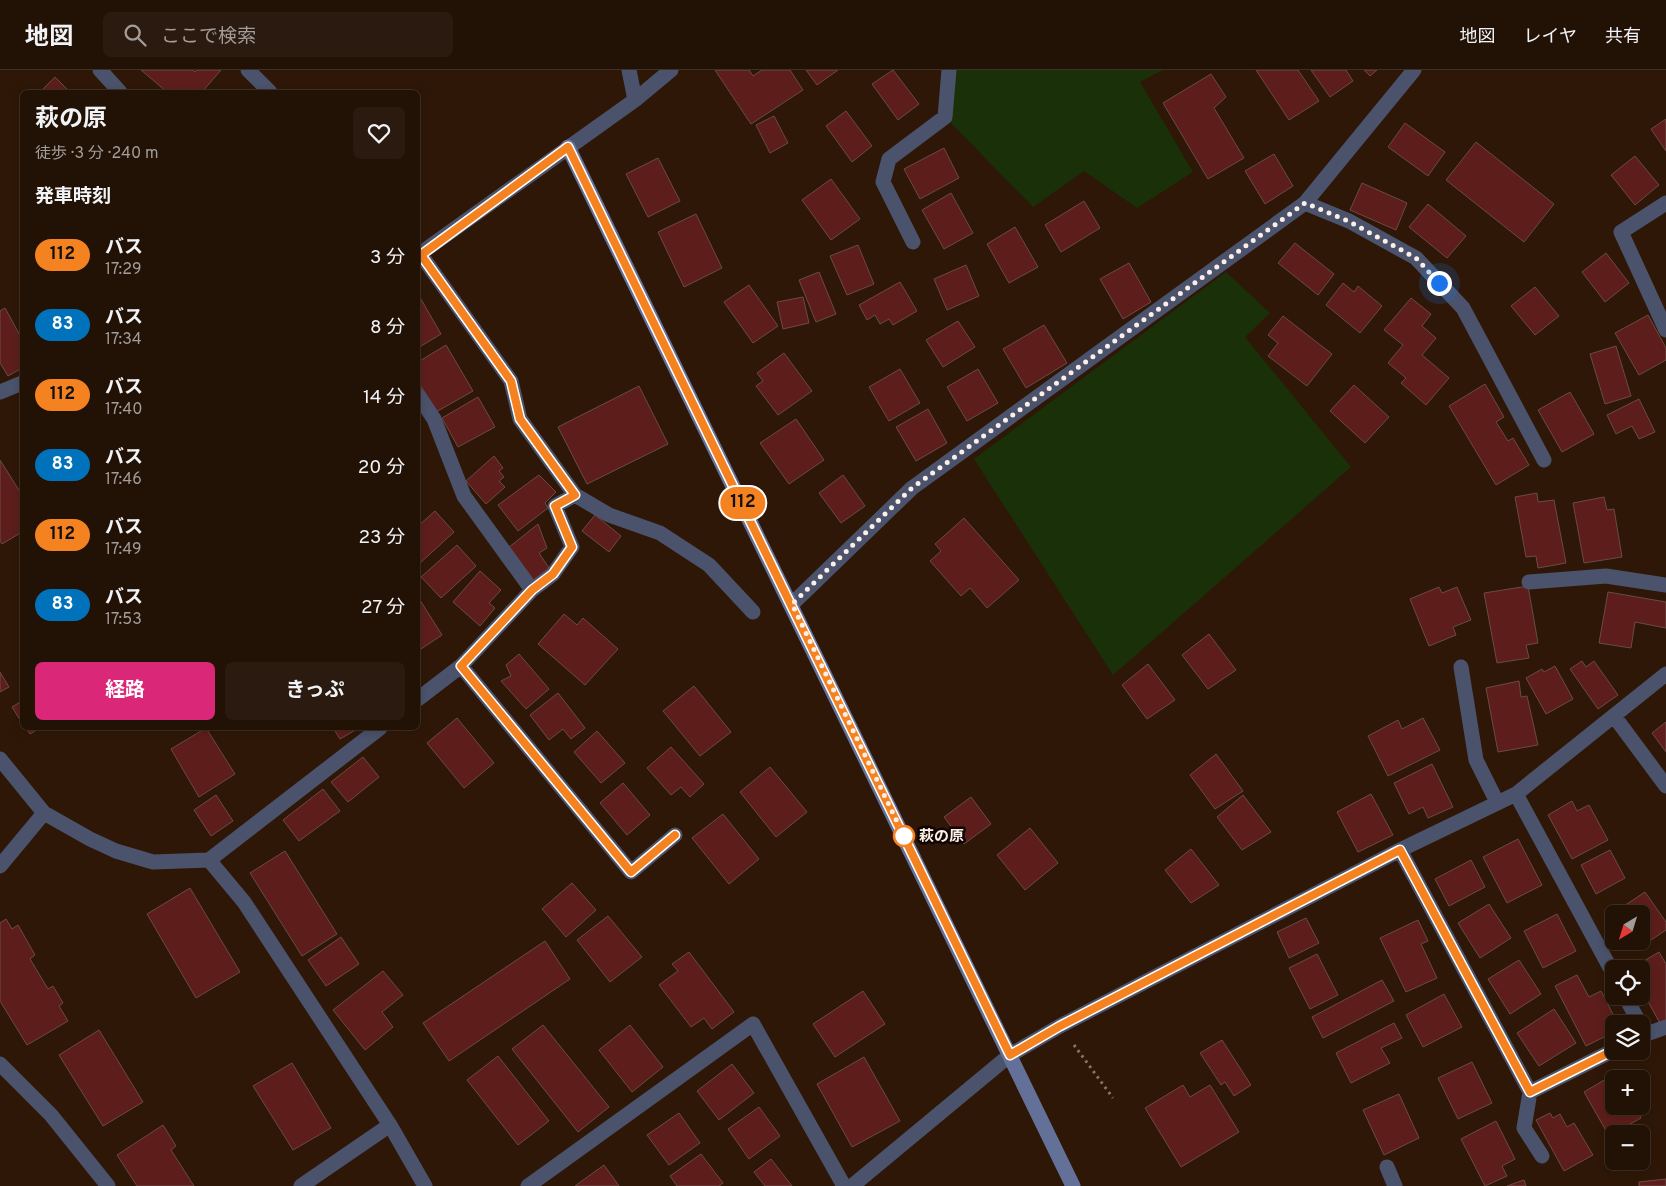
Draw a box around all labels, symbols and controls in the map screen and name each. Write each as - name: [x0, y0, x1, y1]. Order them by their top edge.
- search box: [103, 12, 453, 57]
- icon: search: [121, 21, 149, 49]
- text: 地図: [25, 23, 73, 53]
- text: ここで検索: [161, 25, 256, 49]
- text: 地図: [1460, 26, 1496, 49]
- text: レイヤ: [1524, 26, 1577, 49]
- text: 共有: [1605, 26, 1641, 49]
- text: 萩の原: [35, 105, 107, 135]
- button: heart: [353, 107, 405, 159]
- text: 徒歩 · 3 分 · 240 m: [35, 144, 159, 164]
- text: 発車時刻: [35, 185, 111, 209]
- text: バス: [105, 236, 143, 260]
- text: 112: [50, 243, 75, 266]
- text: 3 分: [370, 246, 405, 270]
- text: 17:29: [105, 260, 142, 280]
- your location: [1427, 271, 1452, 296]
- text: バス: [105, 306, 143, 330]
- text: 83: [51, 313, 74, 336]
- text: 8 分: [370, 316, 405, 340]
- text: 17:34: [105, 330, 142, 350]
- text: バス: [105, 376, 143, 400]
- text: 112: [50, 383, 75, 406]
- text: 14 分: [363, 386, 405, 410]
- text: 17:40: [105, 400, 142, 420]
- text: バス: [105, 446, 143, 470]
- text: 83: [51, 453, 74, 476]
- text: 20 分: [358, 456, 405, 480]
- text: 17:46: [105, 470, 142, 490]
- line badge: 112: [714, 487, 772, 519]
- text: 112: [730, 491, 756, 514]
- text: バス: [105, 516, 143, 540]
- text: 112: [50, 523, 75, 546]
- text: 23 分: [358, 526, 405, 550]
- text: 17:49: [105, 540, 141, 560]
- text: バス: [105, 586, 143, 610]
- text: 83: [51, 593, 74, 616]
- text: 27 分: [361, 596, 405, 620]
- text: 17:53: [105, 610, 142, 630]
- button: 経路: [35, 662, 215, 720]
- button: きっぷ: [225, 662, 405, 720]
- marker: 萩の原: [893, 825, 915, 847]
- place label: 萩の原: [919, 828, 964, 847]
- north arrow: [1605, 905, 1650, 950]
- map controls: [1605, 905, 1650, 1170]
- button: locate: [1605, 960, 1650, 1005]
- button: layers: [1605, 1015, 1650, 1060]
- button: +: [1605, 1070, 1650, 1115]
- button: −: [1605, 1125, 1650, 1170]

